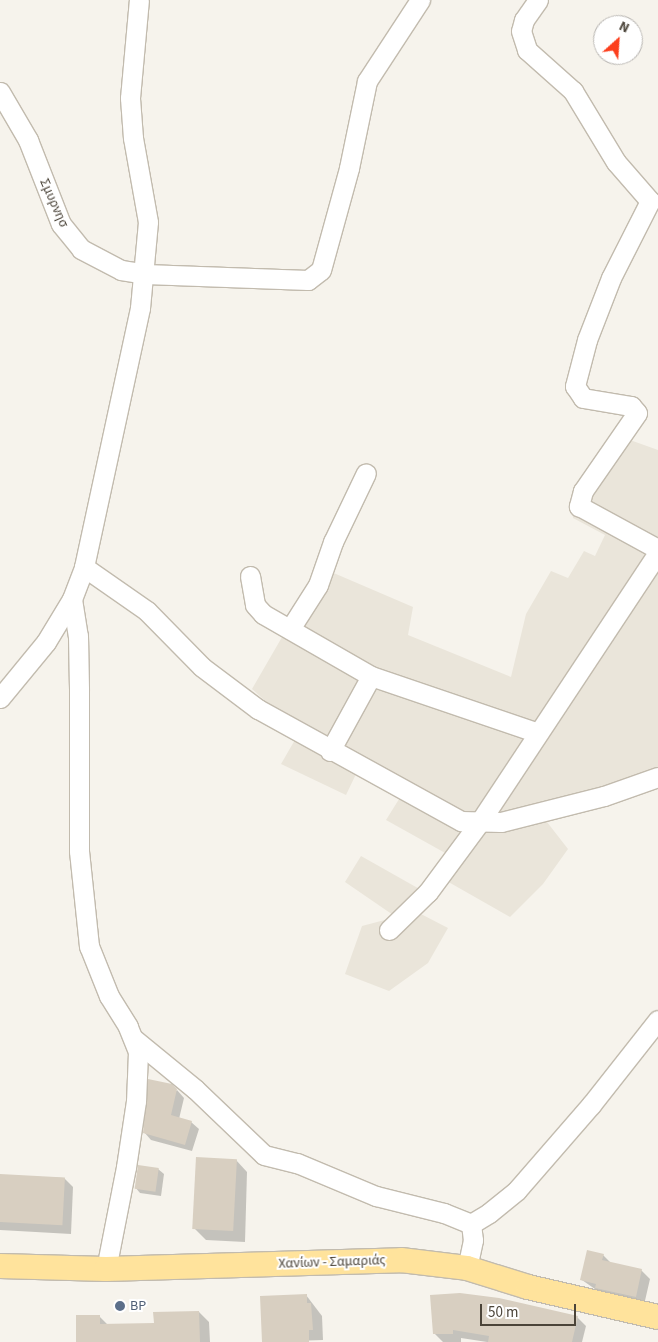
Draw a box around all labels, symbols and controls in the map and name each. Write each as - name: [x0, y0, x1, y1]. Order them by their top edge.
- north arrow: [593, 15, 643, 65]
- text: N: [616, 16, 633, 38]
- street label: Σμυρνησ: [36, 176, 72, 230]
- street label: Χανίων - Σαμαριάς: [278, 1252, 386, 1272]
- scale bar: [483, 1294, 579, 1326]
- place label: BP: [130, 1298, 146, 1314]
- marker: BP: [114, 1300, 126, 1312]
- text: 50 m: [488, 1302, 518, 1323]

